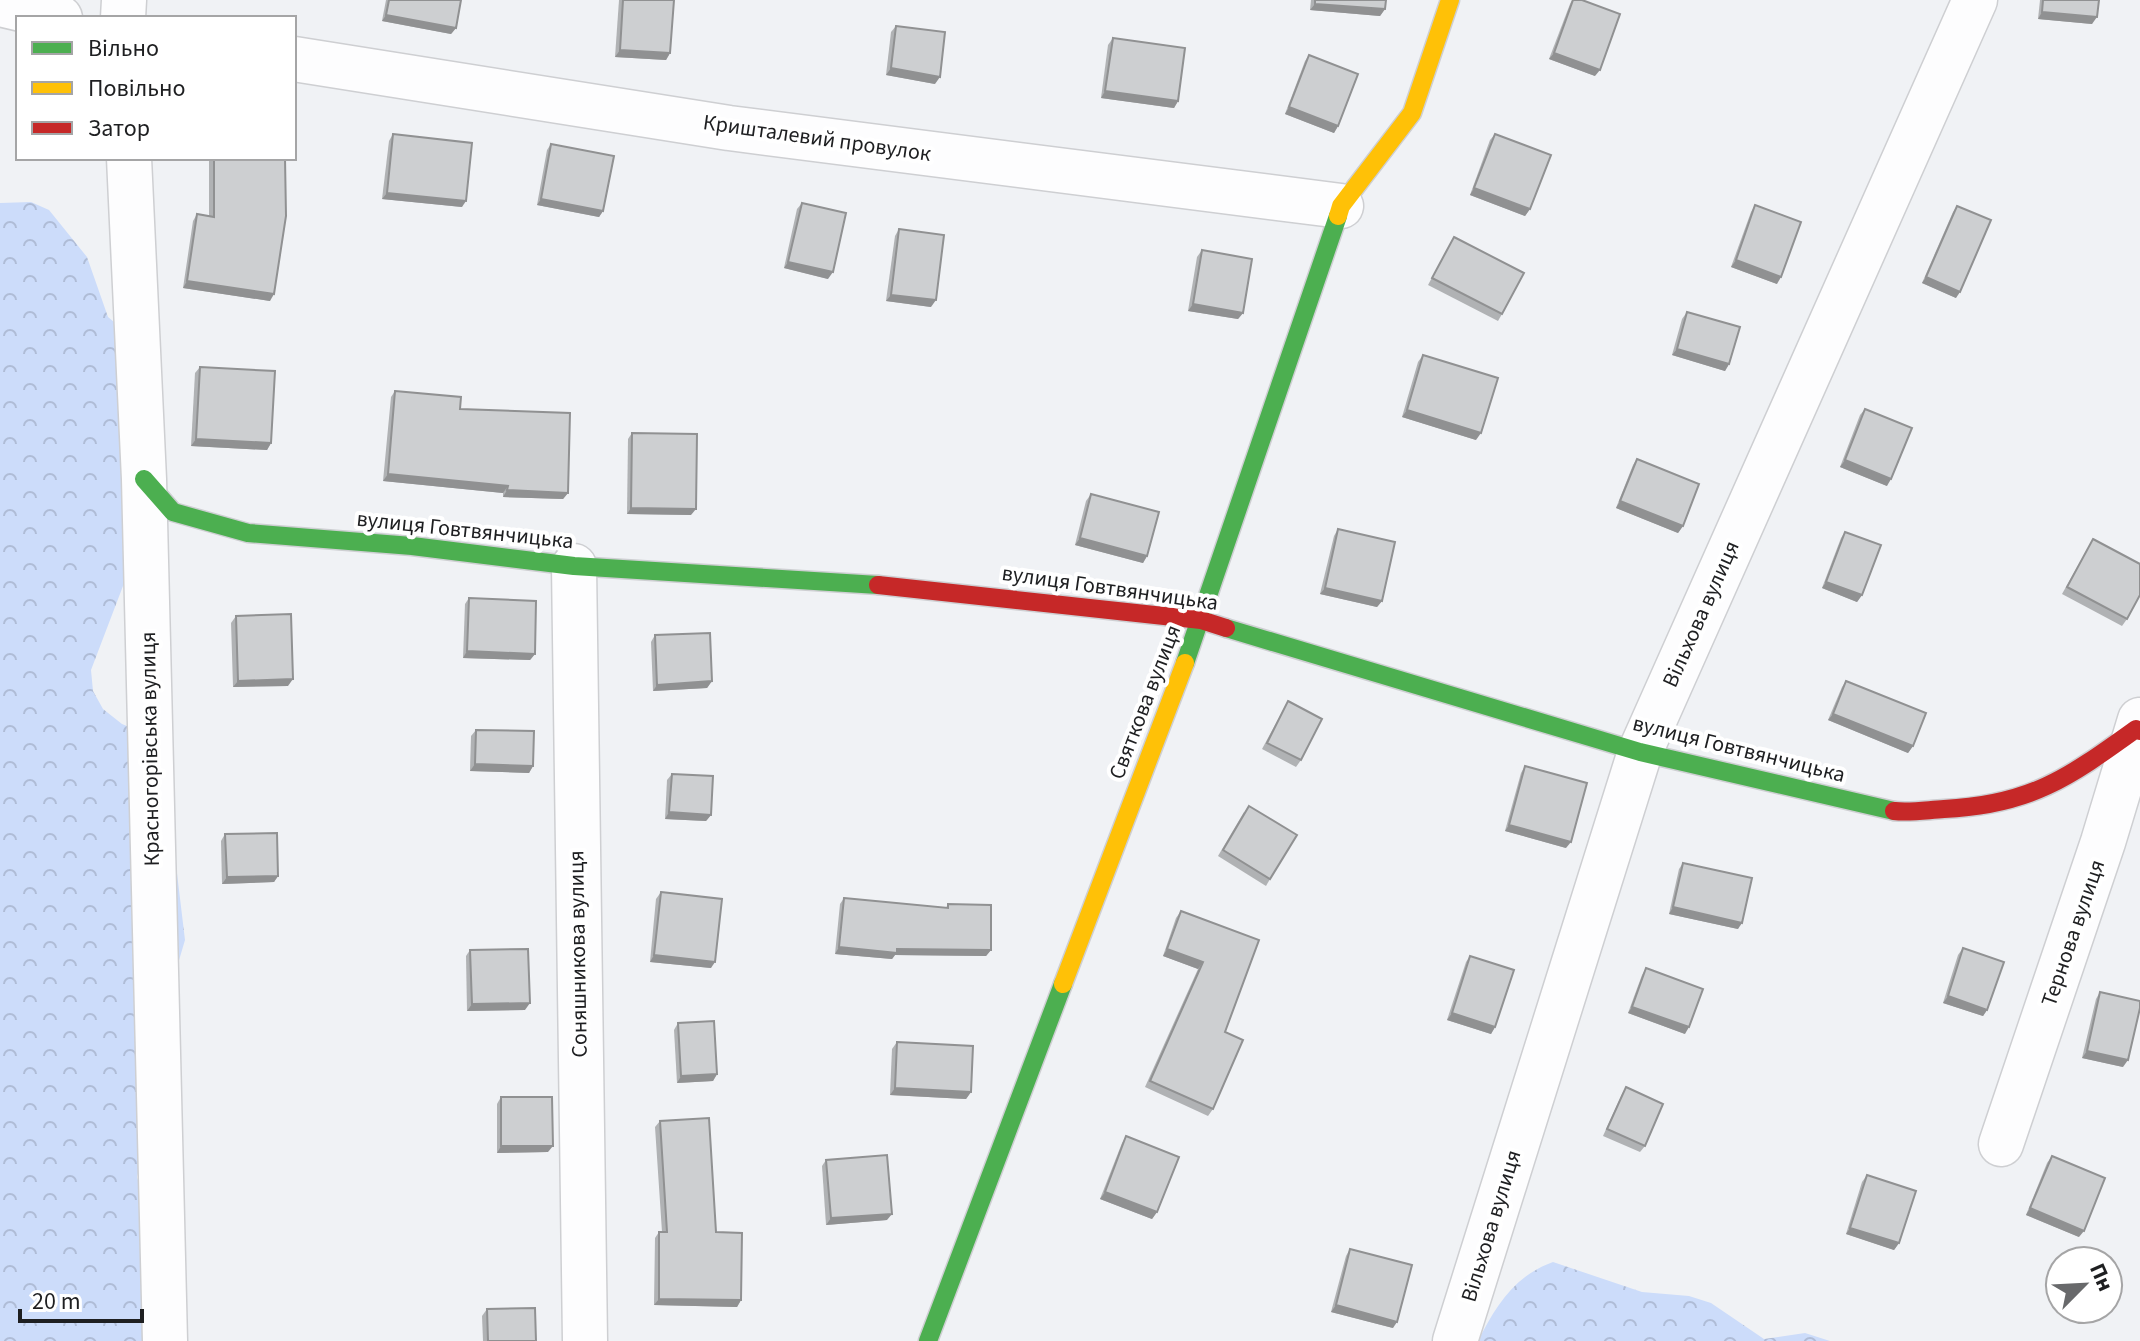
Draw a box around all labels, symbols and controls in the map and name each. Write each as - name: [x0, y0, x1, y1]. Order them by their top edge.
- legend: [16, 16, 296, 160]
- text: Вільно: [88, 31, 159, 66]
- text: Повільно: [88, 71, 186, 106]
- street label: Кришталевий провулок: [701, 106, 933, 170]
- text: Затор: [88, 111, 150, 146]
- street label: вулиця Говтвянчицька: [355, 503, 575, 557]
- street label: Вільхова вулиця: [1654, 536, 1748, 692]
- street label: вулиця Говтвянчицька: [1000, 557, 1220, 619]
- street label: Святкова вулиця: [1101, 620, 1189, 784]
- street label: Красногорівська вулиця: [132, 631, 168, 867]
- street label: вулиця Говтвянчицька: [1629, 707, 1849, 791]
- street label: Соняшникова вулиця: [560, 850, 596, 1058]
- street label: Тернова вулиця: [2033, 855, 2113, 1011]
- street label: Вільхова вулиця: [1453, 1146, 1529, 1306]
- north arrow: [2044, 1245, 2124, 1325]
- text: Пн: [2081, 1258, 2122, 1296]
- scale bar: [20, 1273, 142, 1323]
- text: 20 m: [32, 1284, 81, 1319]

